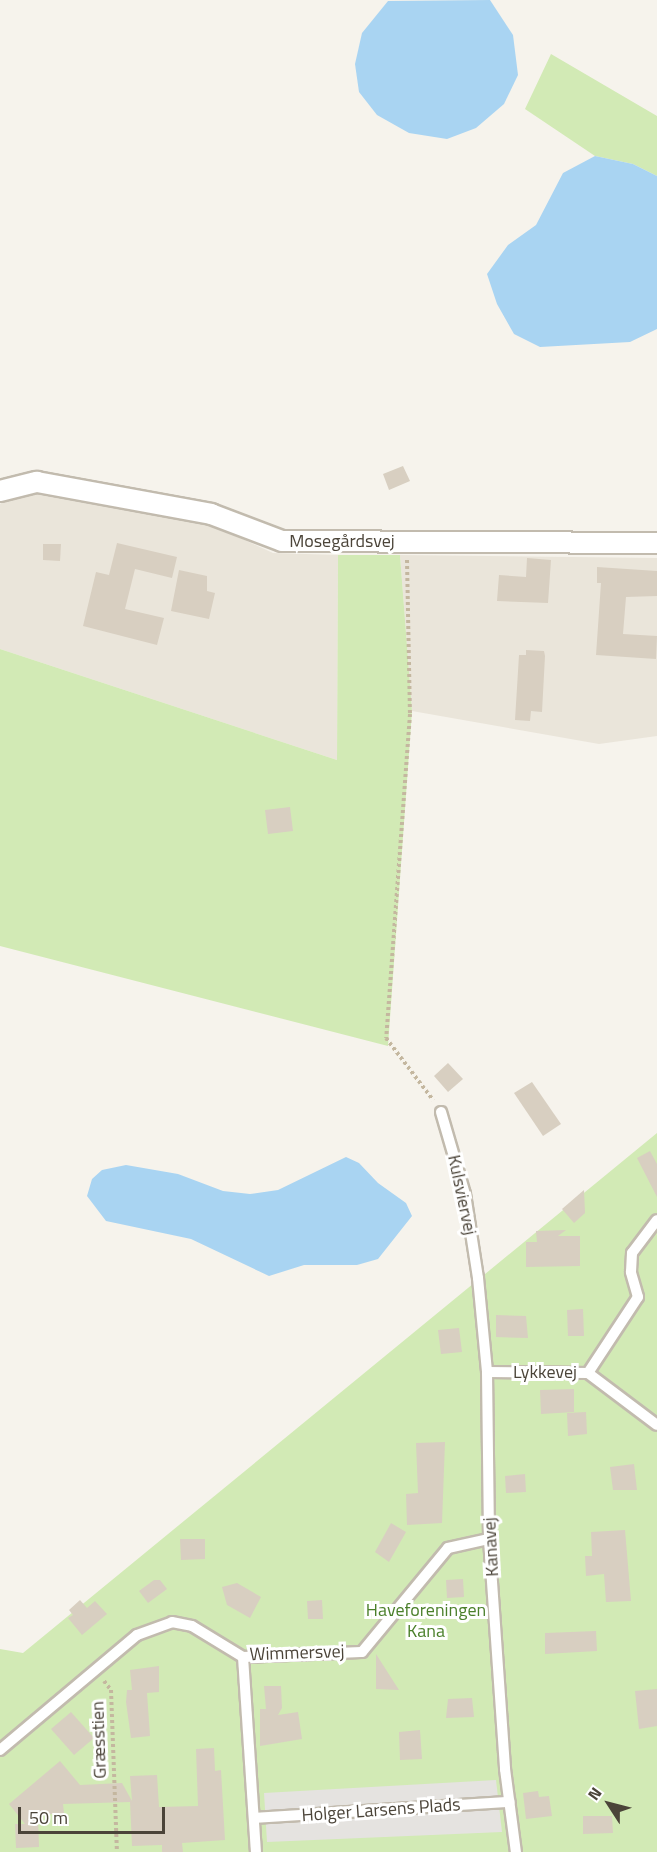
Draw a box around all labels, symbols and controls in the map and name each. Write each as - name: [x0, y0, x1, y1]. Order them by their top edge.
- street label: Mosegårdsvej: [289, 530, 395, 552]
- street label: Kulsviervej: [443, 1153, 481, 1237]
- street label: Lykkevej: [513, 1361, 577, 1383]
- street label: Kanavej: [479, 1517, 503, 1577]
- park label: Haveforeningen Kana: [366, 1600, 486, 1642]
- street label: Wimmersvej: [249, 1641, 345, 1665]
- street label: Græsstien: [87, 1701, 111, 1779]
- north arrow: [579, 1774, 639, 1834]
- text: N: [581, 1782, 607, 1805]
- street label: Holger Larsens Plads: [301, 1794, 461, 1826]
- scale bar: [21, 1795, 168, 1833]
- text: 50 m: [29, 1804, 68, 1831]

